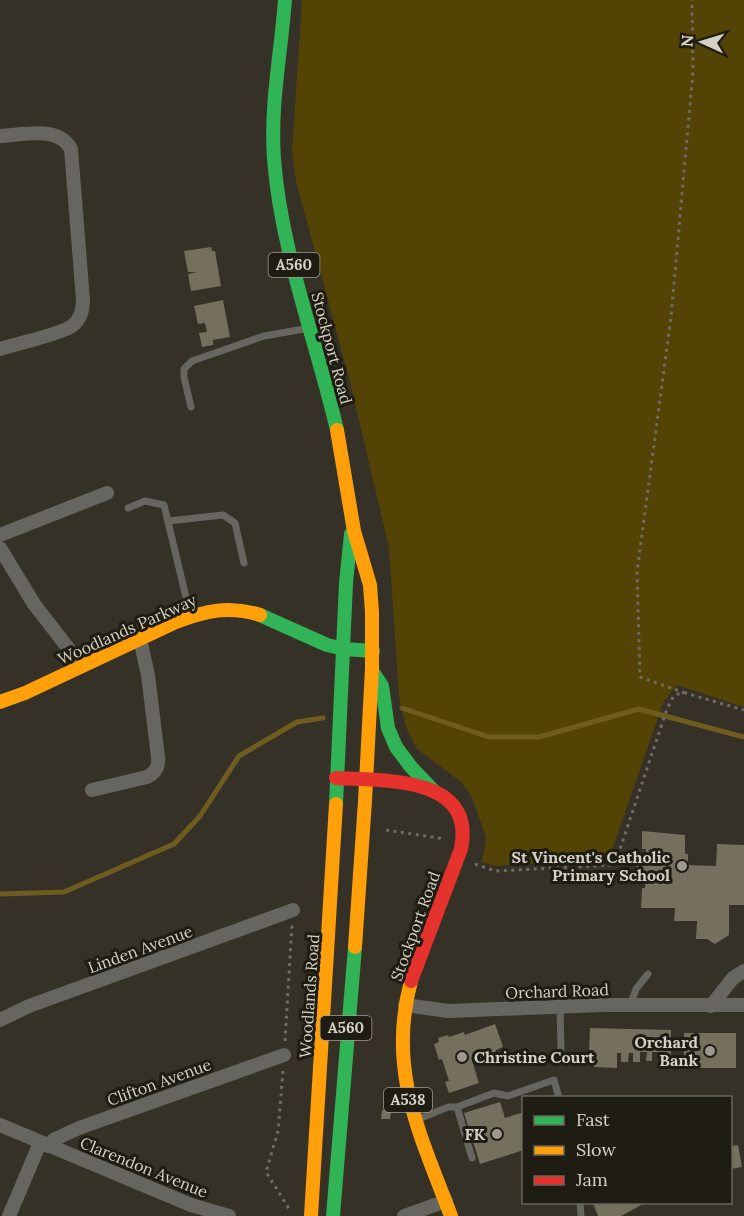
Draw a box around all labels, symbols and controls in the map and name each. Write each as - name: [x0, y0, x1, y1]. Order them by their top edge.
- north arrow: [672, 12, 732, 72]
- text: N: [677, 34, 697, 48]
- road number: A560: [268, 253, 320, 277]
- street label: Stockport Road: [307, 290, 357, 407]
- street label: Woodlands Parkway: [55, 589, 200, 669]
- place label: St Vincent's Catholic Primary School: [512, 847, 671, 885]
- marker: St Vincent's Catholic Primary School: [675, 859, 689, 873]
- street label: Stockport Road: [386, 868, 444, 984]
- street label: Linden Avenue: [85, 921, 195, 977]
- street label: Woodlands Road: [295, 933, 323, 1059]
- street label: Orchard Road: [505, 979, 610, 1003]
- road number: A560: [320, 1016, 372, 1040]
- place label: Orchard Bank: [634, 1032, 698, 1070]
- marker: Orchard Bank: [703, 1044, 717, 1058]
- place label: Christine Court: [474, 1047, 595, 1067]
- marker: Christine Court: [455, 1050, 469, 1064]
- street label: Clifton Avenue: [104, 1054, 214, 1110]
- road number: A538: [384, 1088, 432, 1112]
- legend: [522, 1096, 732, 1204]
- text: Fast: [576, 1108, 610, 1131]
- place label: FK: [464, 1124, 486, 1144]
- marker: FK: [490, 1127, 504, 1141]
- street label: Clarendon Avenue: [77, 1132, 211, 1202]
- text: Slow: [576, 1138, 616, 1161]
- text: Jam: [575, 1168, 608, 1191]

